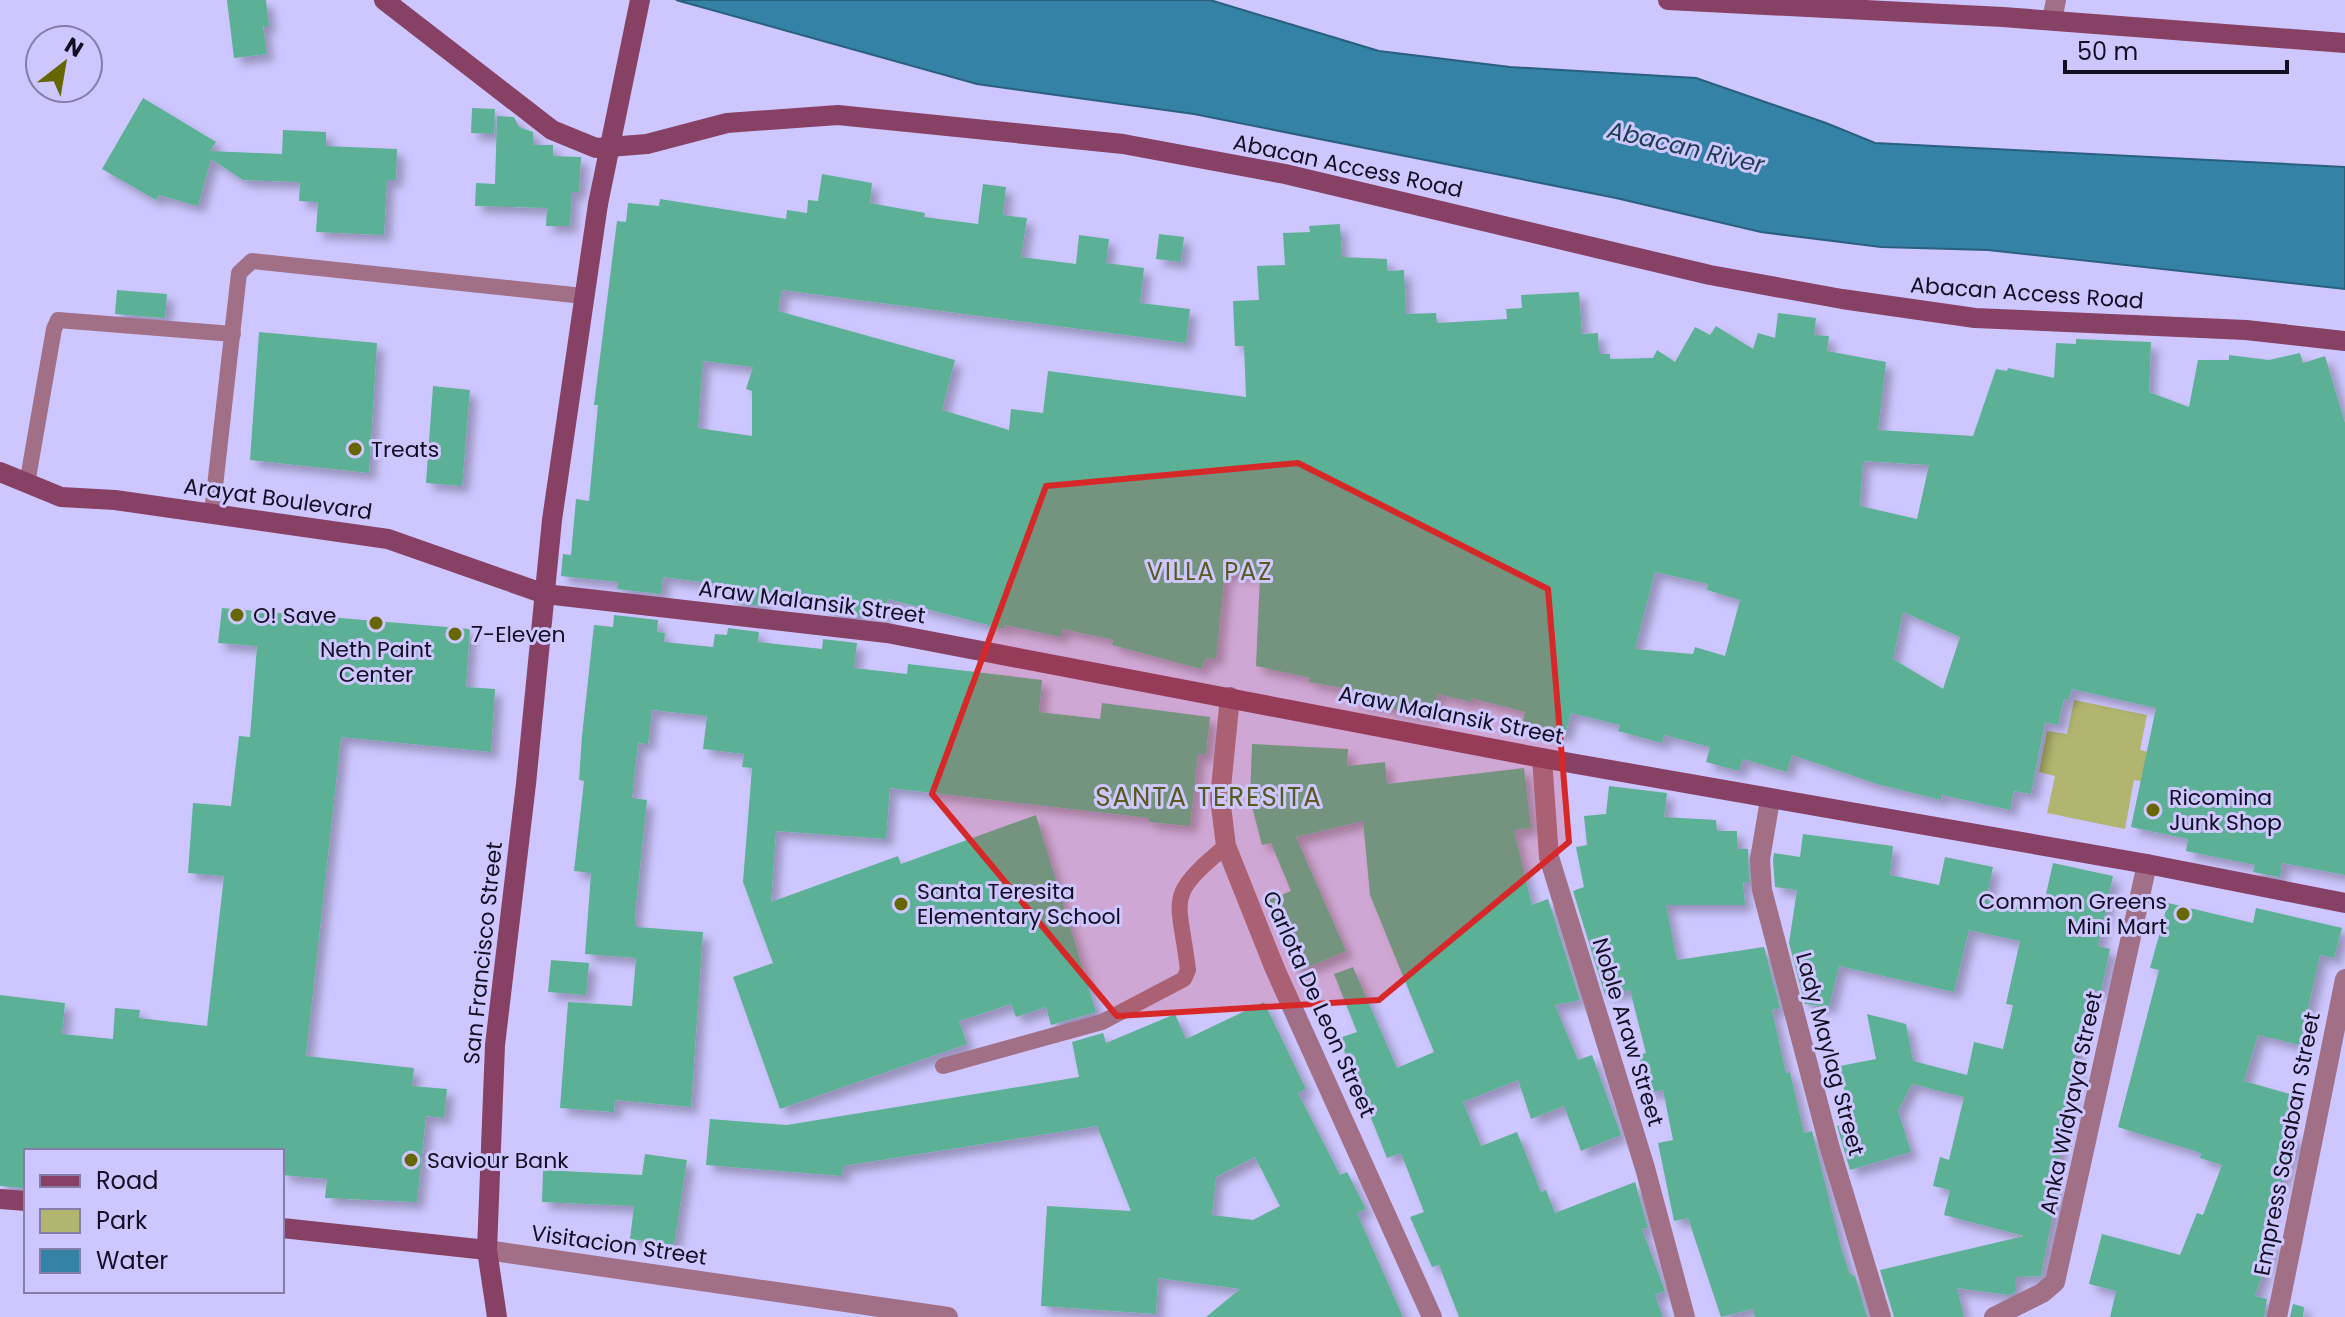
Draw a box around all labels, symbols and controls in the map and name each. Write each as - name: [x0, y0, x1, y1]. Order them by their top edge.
- north arrow: [24, 24, 104, 104]
- scale bar: [2065, 24, 2287, 74]
- text: N: [59, 30, 89, 65]
- text: 50 m: [2077, 35, 2138, 68]
- water label: Abacan River: [1603, 113, 1769, 181]
- street label: Abacan Access Road: [1230, 127, 1466, 205]
- street label: Abacan Access Road: [1909, 269, 2145, 317]
- place label: Treats: [371, 434, 439, 465]
- marker: Treats: [346, 440, 364, 458]
- street label: Arayat Boulevard: [182, 470, 374, 528]
- district label: VILLA PAZ: [1147, 555, 1273, 588]
- street label: Araw Malansik Street: [697, 573, 927, 631]
- place label: O! Save: [253, 600, 337, 631]
- marker: O! Save: [228, 606, 246, 624]
- marker: Neth Paint Center: [367, 614, 385, 632]
- place label: 7-Eleven: [471, 619, 566, 650]
- marker: 7-Eleven: [446, 625, 464, 643]
- place label: Neth Paint Center: [320, 634, 432, 690]
- street label: Araw Malansik Street: [1336, 678, 1566, 752]
- district label: SANTA TERESITA: [1095, 779, 1323, 815]
- place label: Ricomina Junk Shop: [2169, 782, 2282, 838]
- marker: Ricomina Junk Shop: [2144, 801, 2162, 819]
- street label: San Francisco Street: [456, 840, 510, 1066]
- place label: Santa Teresita Elementary School: [917, 876, 1121, 932]
- street label: Carlota De Leon Street: [1255, 886, 1383, 1122]
- place label: Common Greens Mini Mart: [1978, 886, 2167, 942]
- marker: Santa Teresita Elementary School: [892, 895, 910, 913]
- marker: Common Greens Mini Mart: [2174, 905, 2192, 923]
- street label: Noble Araw Street: [1585, 934, 1671, 1130]
- street label: Lady Maylag Street: [1788, 949, 1872, 1159]
- street label: Anka Widyaya Street: [2032, 988, 2110, 1218]
- street label: Empress Sasaban Street: [2246, 1010, 2328, 1278]
- place label: Saviour Bank: [427, 1145, 569, 1176]
- legend: [24, 1149, 284, 1293]
- marker: Saviour Bank: [402, 1151, 420, 1169]
- text: Road: [96, 1164, 158, 1197]
- text: Park: [96, 1204, 148, 1237]
- street label: Visitacion Street: [529, 1217, 709, 1273]
- text: Water: [96, 1244, 168, 1277]

